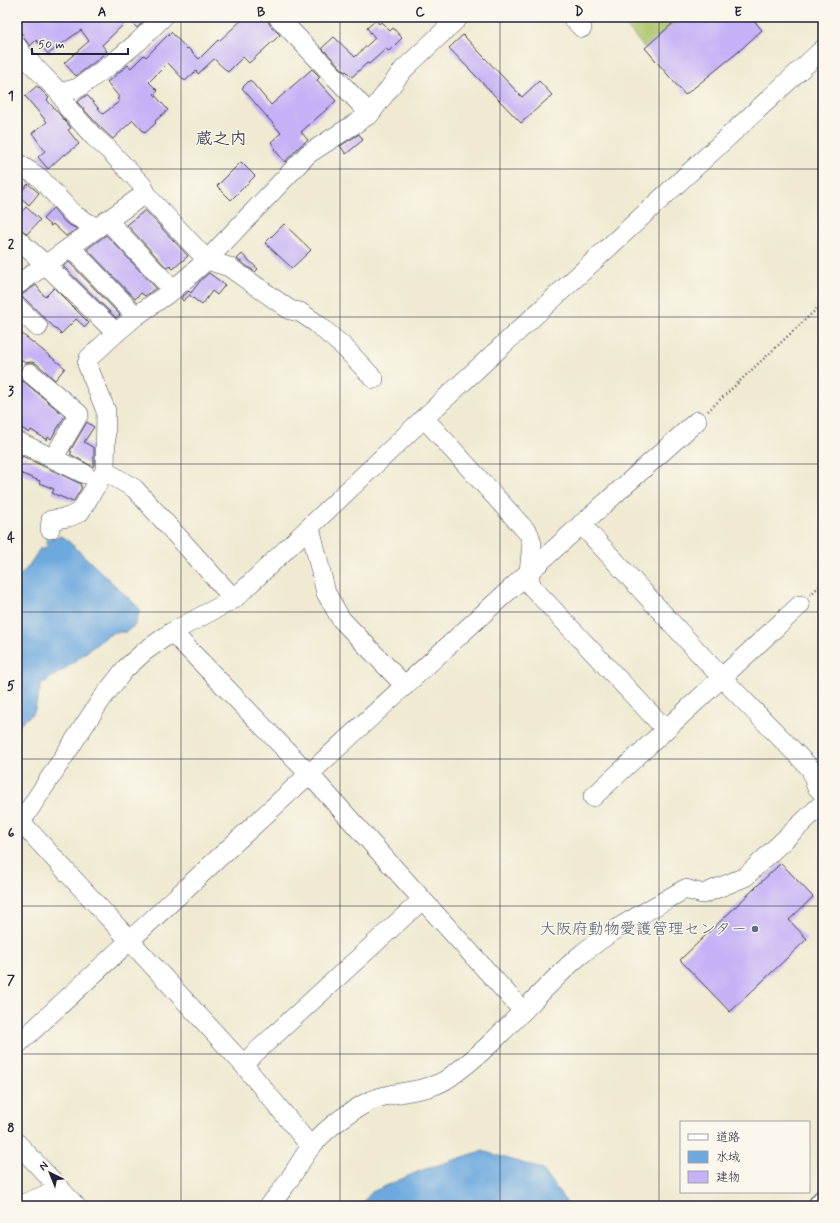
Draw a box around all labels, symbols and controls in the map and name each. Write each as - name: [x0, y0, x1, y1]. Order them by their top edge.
- text: A: [98, 4, 106, 21]
- text: B: [257, 4, 266, 21]
- text: C: [415, 4, 425, 21]
- text: D: [575, 4, 584, 21]
- text: E: [734, 4, 742, 21]
- scale bar: [32, 30, 128, 56]
- text: 50 m: [38, 37, 65, 53]
- text: 1: [8, 88, 14, 105]
- district label: 蔵之内: [196, 128, 247, 150]
- text: 2: [8, 236, 15, 253]
- text: 3: [8, 383, 14, 400]
- text: 4: [7, 530, 15, 547]
- text: 5: [7, 678, 15, 695]
- text: 6: [8, 825, 15, 842]
- place label: 大阪府動物愛護管理センター: [540, 919, 747, 940]
- marker: 大阪府動物愛護管理センター: [750, 924, 760, 934]
- text: 7: [7, 972, 15, 989]
- text: 8: [7, 1120, 15, 1137]
- legend: [680, 1121, 810, 1193]
- text: 道路: [716, 1130, 740, 1146]
- text: 水域: [716, 1150, 740, 1166]
- north arrow: [30, 1153, 70, 1193]
- text: N: [36, 1159, 51, 1174]
- text: 建物: [716, 1170, 740, 1186]

